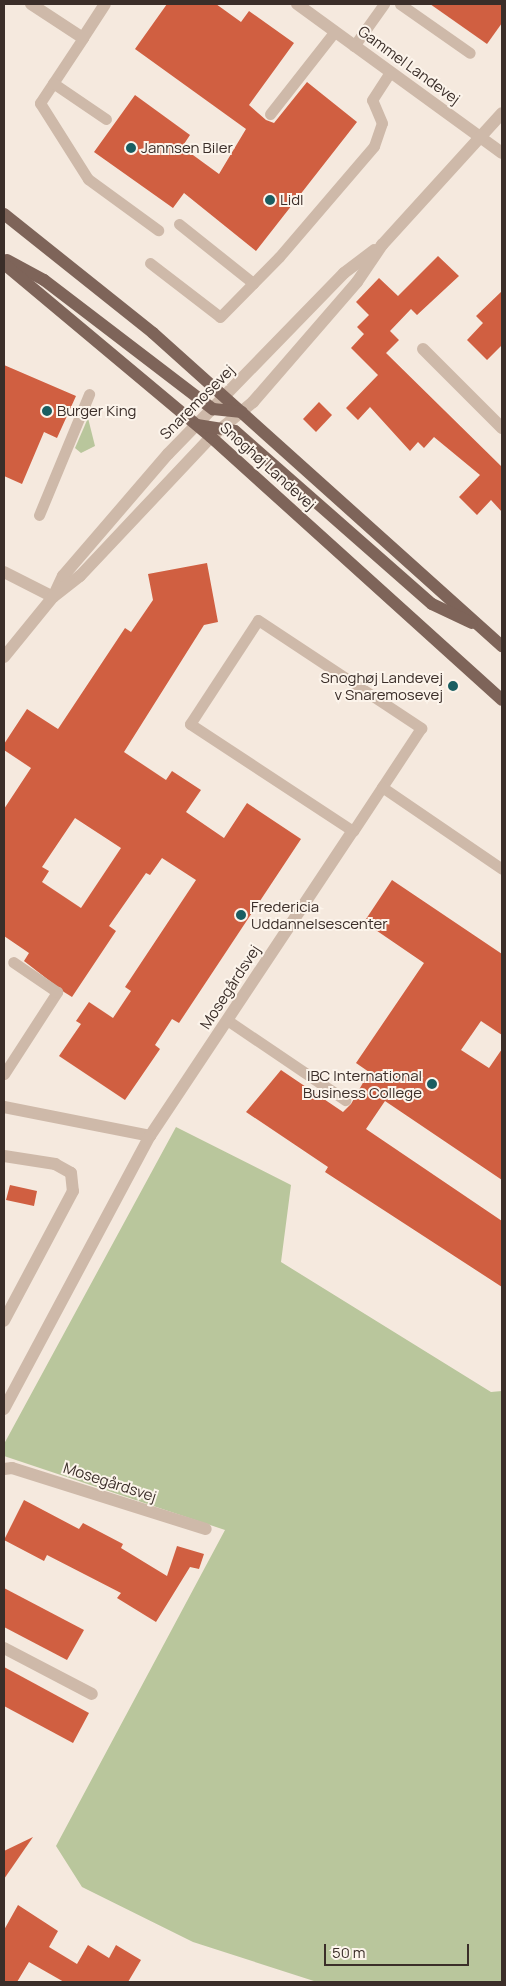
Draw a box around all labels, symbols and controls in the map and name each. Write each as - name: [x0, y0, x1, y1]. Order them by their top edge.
- street label: Gammel Landevej: [355, 22, 463, 108]
- place label: Jannsen Biler: [141, 139, 233, 157]
- marker: Jannsen Biler: [125, 142, 137, 154]
- place label: Lidl: [280, 191, 304, 209]
- marker: Lidl: [264, 194, 276, 206]
- street label: Snaremosevej: [156, 361, 238, 443]
- place label: Burger King: [57, 402, 136, 420]
- marker: Burger King: [41, 405, 53, 417]
- street label: Snoghøj Landevej: [216, 418, 320, 514]
- place label: Snoghøj Landevej v Snaremosevej: [321, 668, 443, 703]
- marker: Snoghøj Landevej v Snaremosevej: [447, 680, 459, 692]
- place label: Fredericia Uddannelsescenter: [251, 897, 388, 932]
- marker: Fredericia Uddannelsescenter: [235, 909, 247, 921]
- street label: Mosegårdsvej: [196, 941, 264, 1033]
- place label: IBC International Business College: [303, 1066, 422, 1101]
- marker: IBC International Business College: [426, 1078, 438, 1090]
- street label: Mosegårdsvej: [61, 1458, 159, 1506]
- scale bar: [326, 1934, 471, 1966]
- text: 50 m: [332, 1942, 366, 1963]

